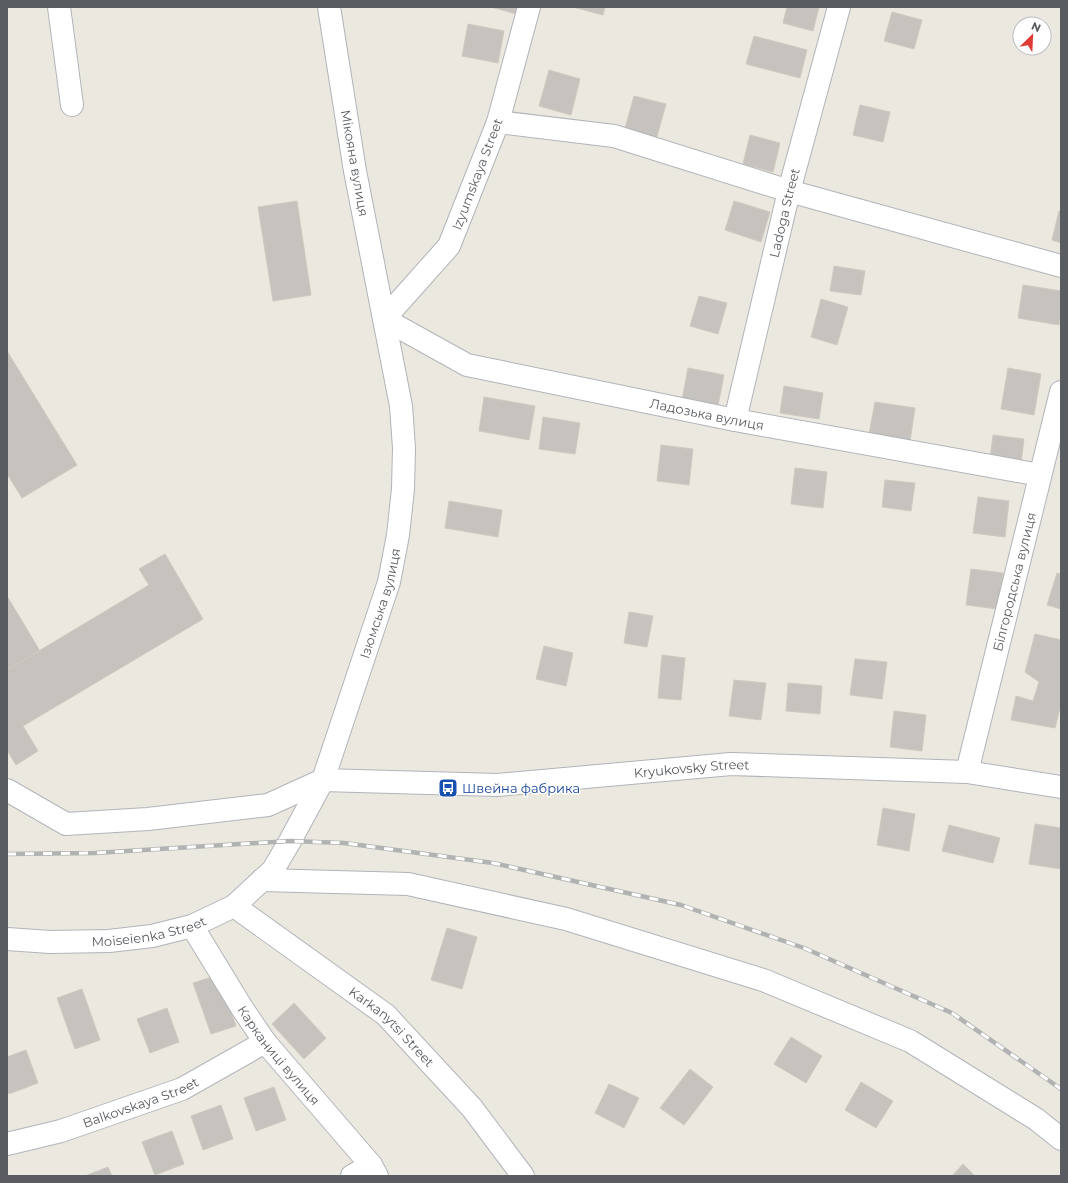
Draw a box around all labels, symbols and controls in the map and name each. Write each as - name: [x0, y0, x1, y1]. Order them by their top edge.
- north arrow: [1012, 16, 1052, 56]
- text: N: [1029, 19, 1043, 35]
- street label: Мікояна вулиця: [338, 108, 372, 218]
- street label: Izyumskaya Street: [448, 116, 506, 232]
- street label: Ladoga Street: [766, 166, 803, 259]
- street label: Ладозька вулиця: [648, 395, 765, 433]
- street label: Білгородська вулиця: [989, 510, 1039, 653]
- street label: Ізюмська вулиця: [356, 547, 403, 661]
- street label: Kryukovsky Street: [633, 756, 750, 781]
- bus stop icon: Швейна фабрика: [437, 777, 459, 799]
- place label: Швейна фабрика: [462, 780, 580, 796]
- street label: Moiseienka Street: [91, 912, 209, 949]
- street label: Karkanytsi Street: [346, 983, 438, 1070]
- street label: Карканиці вулиця: [235, 1002, 324, 1108]
- street label: Balkovskaya Street: [80, 1073, 201, 1131]

